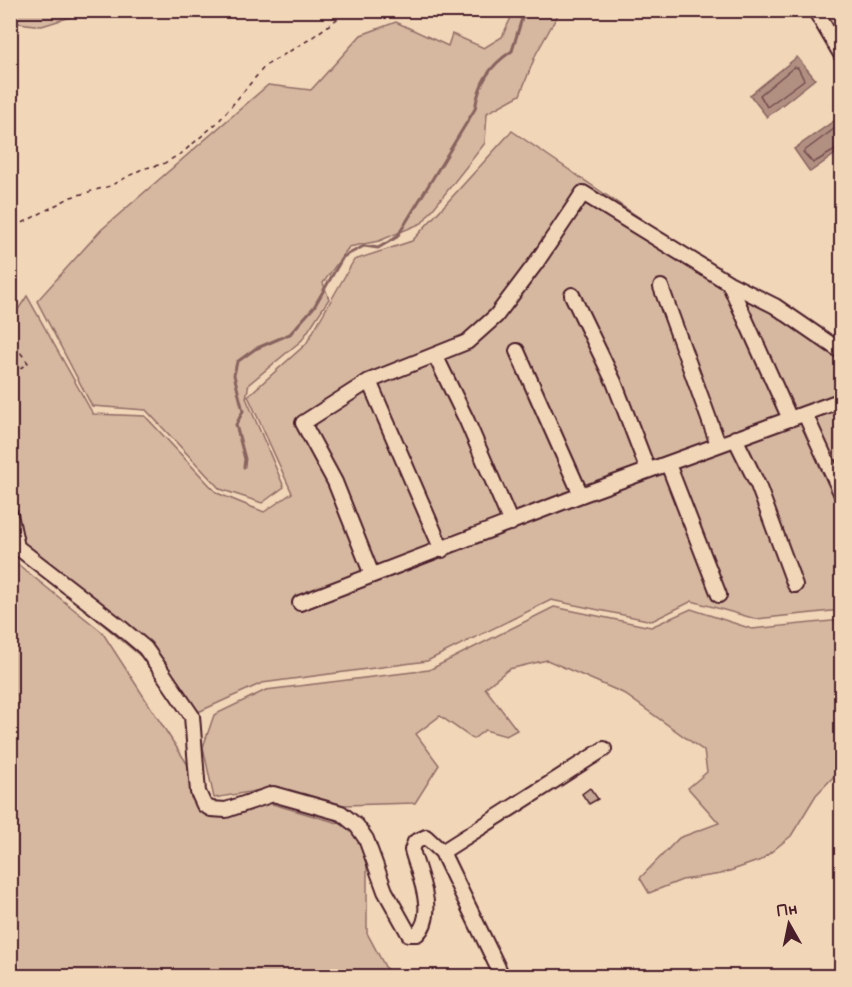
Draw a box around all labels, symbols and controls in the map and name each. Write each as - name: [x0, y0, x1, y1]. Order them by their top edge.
- north arrow: [759, 894, 819, 954]
- text: Пн: [775, 900, 799, 922]

